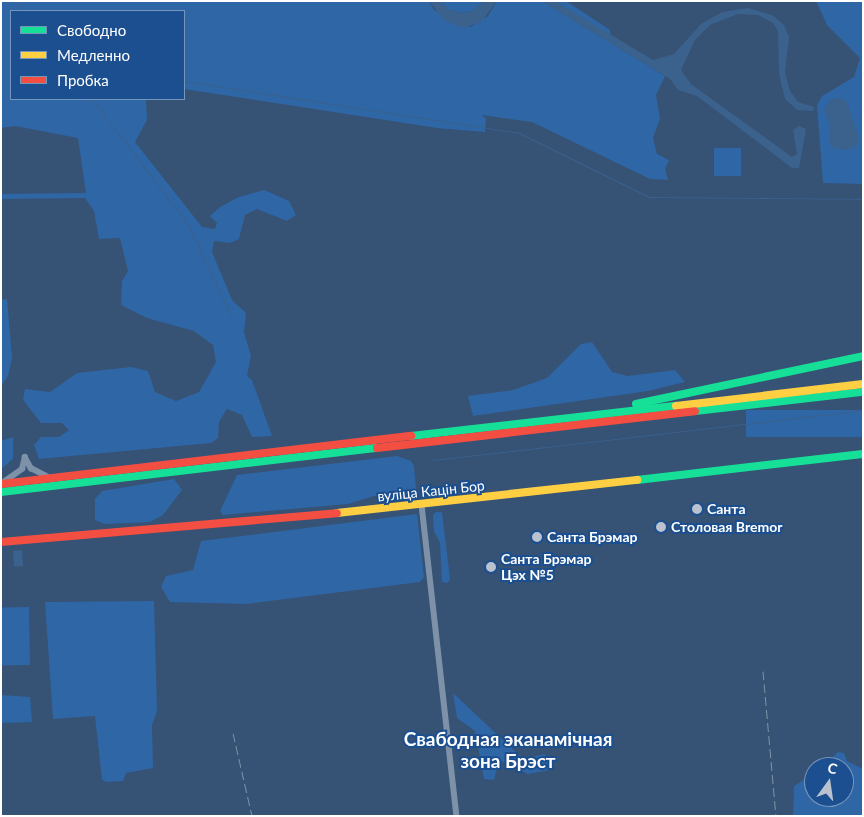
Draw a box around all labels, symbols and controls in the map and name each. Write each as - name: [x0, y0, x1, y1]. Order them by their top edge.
- legend: [10, 10, 185, 100]
- text: Свободно: [57, 21, 126, 39]
- text: Медленно: [57, 46, 130, 64]
- text: Пробка: [57, 71, 109, 89]
- street label: вуліца Кацін Бор: [376, 477, 486, 505]
- place label: Санта: [707, 501, 746, 517]
- marker: Санта: [691, 503, 703, 515]
- place label: Столовая Bremor: [671, 519, 782, 535]
- marker: Столовая Bremor: [655, 521, 667, 533]
- place label: Санта Брэмар: [547, 529, 637, 545]
- marker: Санта Брэмар: [531, 531, 543, 543]
- place label: Санта Брэмар Цэх №5: [501, 551, 591, 584]
- marker: Санта Брэмар Цэх №5: [485, 561, 497, 573]
- district label: Свабодная эканамічная зона Брэст: [404, 728, 612, 772]
- north arrow: [804, 757, 854, 807]
- text: С: [826, 759, 839, 777]

